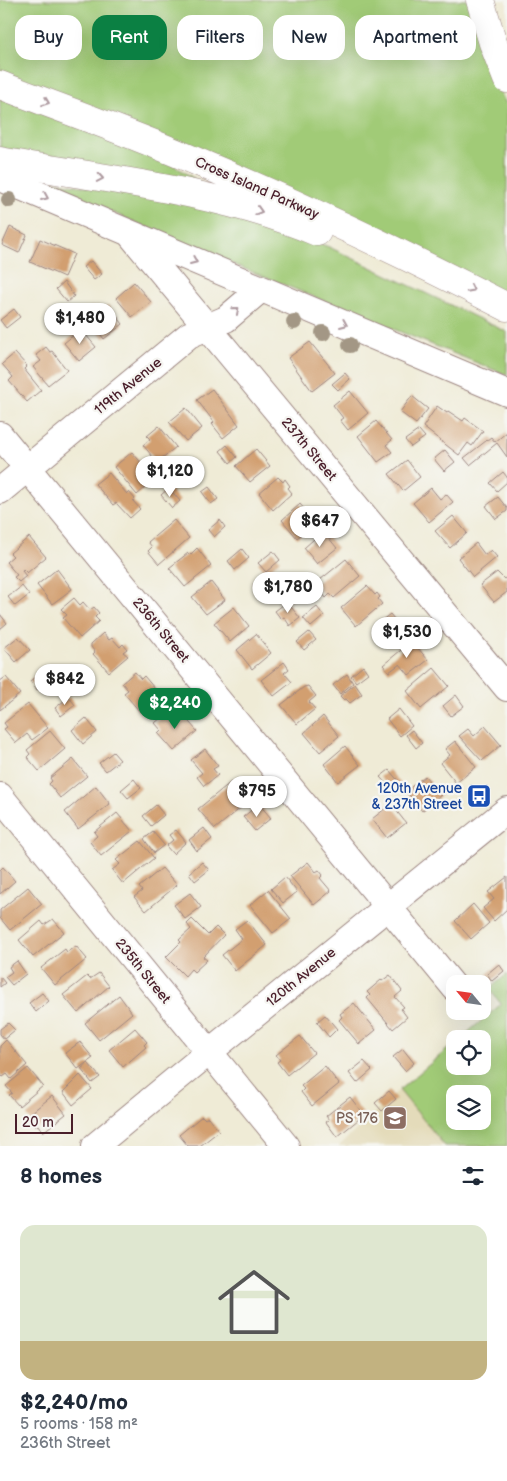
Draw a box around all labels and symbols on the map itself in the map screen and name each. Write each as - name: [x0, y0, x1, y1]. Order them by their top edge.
- one-way arrow: [41, 96, 49, 106]
- street label: Cross Island Parkway: [192, 153, 322, 223]
- one-way arrow: [95, 173, 104, 183]
- one-way arrow: [40, 191, 49, 202]
- one-way arrow: [254, 206, 262, 216]
- one-way arrow: [189, 254, 198, 265]
- one-way arrow: [466, 283, 475, 293]
- pin: $1,480: [39, 302, 121, 345]
- one-way arrow: [230, 308, 239, 316]
- one-way arrow: [339, 318, 348, 329]
- street label: 119th Avenue: [91, 354, 165, 418]
- street label: 237th Street: [278, 414, 341, 485]
- pin: $1,120: [129, 456, 211, 498]
- pin: $647: [290, 506, 350, 548]
- pin: $1,780: [247, 572, 329, 614]
- street label: 236th Street: [129, 594, 193, 666]
- pin: $1,530: [366, 616, 448, 659]
- pin: $842: [35, 664, 95, 706]
- pin: $2,240: [134, 688, 216, 730]
- pin: $795: [227, 776, 287, 818]
- place label: 120th Avenue & 237th Street: [371, 780, 463, 813]
- bus stop icon: 120th Avenue & 237th Street: [466, 783, 492, 809]
- street label: 235th Street: [112, 935, 175, 1007]
- street label: 120th Avenue: [263, 944, 339, 1010]
- north arrow: [446, 975, 491, 1020]
- school or university icon: PS 176: [382, 1105, 408, 1131]
- place label: PS 176: [336, 1110, 378, 1127]
- scale bar: [15, 1111, 72, 1134]

